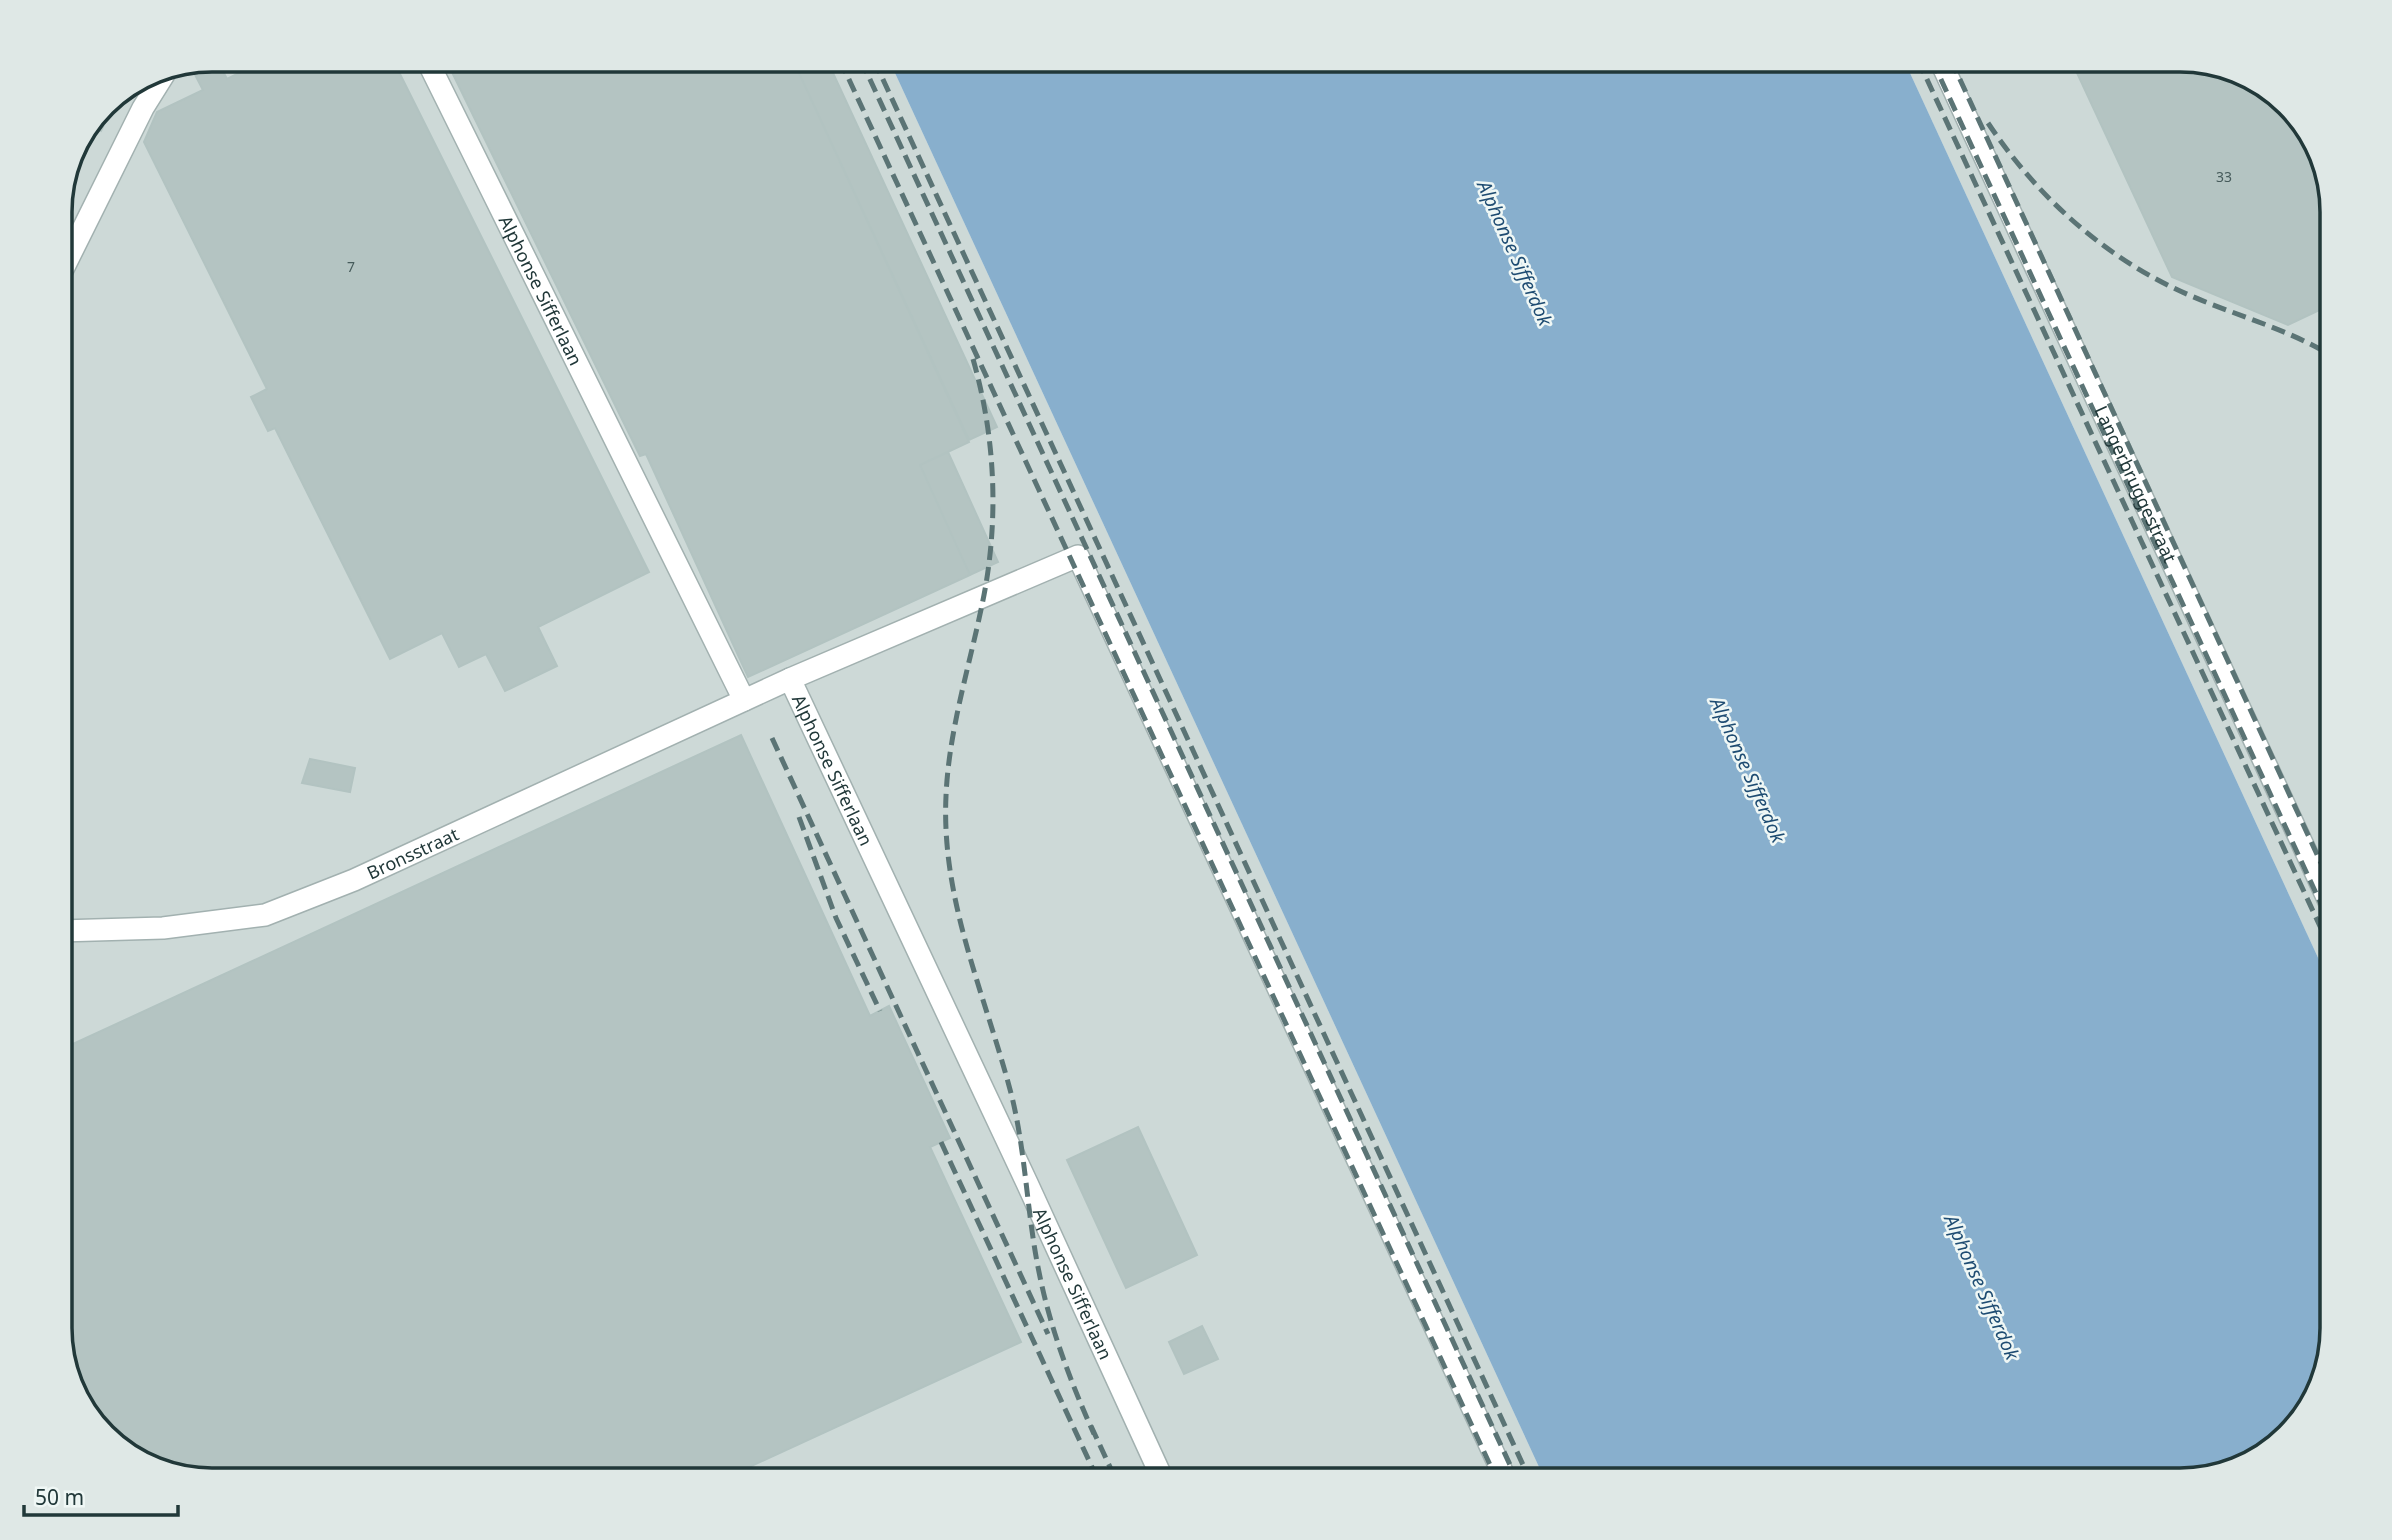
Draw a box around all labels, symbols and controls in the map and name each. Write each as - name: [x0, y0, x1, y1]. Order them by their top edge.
- house number: 33: [2216, 167, 2232, 186]
- water label: Alphonse Sifferdok: [1471, 174, 1559, 330]
- street label: Alphonse Sifferlaan: [494, 211, 588, 369]
- house number: 7: [347, 257, 355, 276]
- street label: Langerbruggestraat: [2089, 402, 2183, 567]
- street label: Alphonse Sifferlaan: [787, 690, 879, 849]
- water label: Alphonse Sifferdok: [1704, 691, 1792, 847]
- street label: Bronsstraat: [363, 821, 463, 884]
- street label: Alphonse Sifferlaan: [1028, 1204, 1118, 1363]
- water label: Alphonse Sifferdok: [1938, 1208, 2026, 1364]
- scale bar: [24, 1474, 178, 1518]
- text: 50 m: [35, 1483, 84, 1511]

